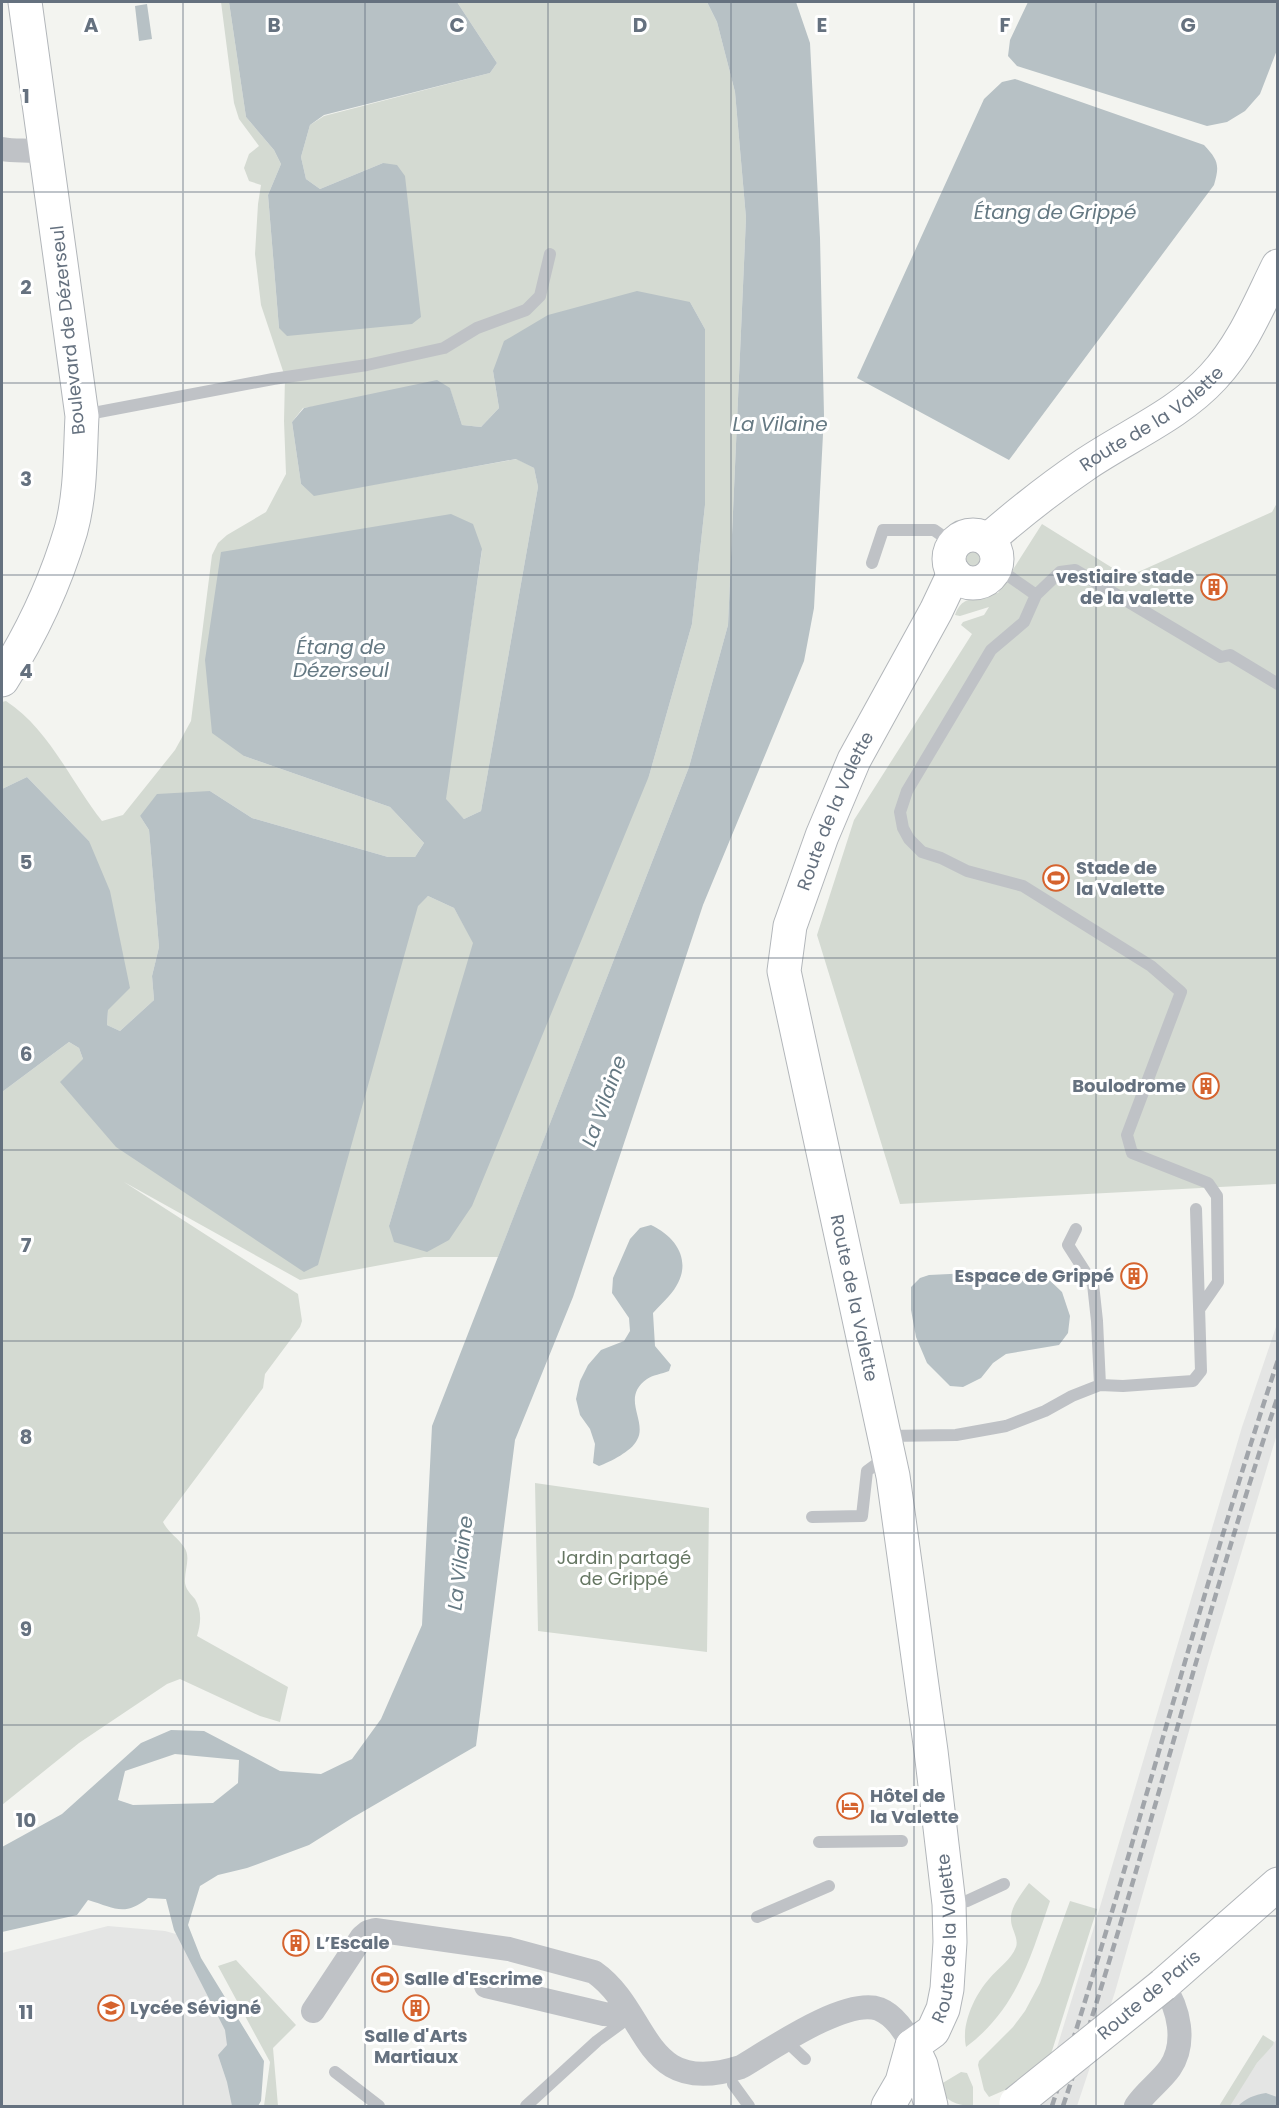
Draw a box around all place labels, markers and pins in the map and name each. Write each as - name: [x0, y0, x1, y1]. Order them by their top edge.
- place label: vestiaire stade de la valette: [1056, 564, 1194, 610]
- building icon: vestiaire stade de la valette: [1199, 572, 1229, 602]
- place label: Stade de la Valette: [1076, 855, 1165, 901]
- sports icon: Stade de la Valette: [1041, 863, 1071, 893]
- building icon: Boulodrome: [1191, 1071, 1221, 1101]
- place label: Boulodrome: [1072, 1073, 1186, 1098]
- building icon: Espace de Grippé: [1119, 1261, 1149, 1291]
- place label: Espace de Grippé: [955, 1263, 1114, 1288]
- place label: Hôtel de la Valette: [870, 1783, 959, 1829]
- hotel icon: Hôtel de la Valette: [835, 1791, 865, 1821]
- building icon: L’Escale: [281, 1928, 311, 1958]
- place label: L’Escale: [316, 1930, 390, 1955]
- sports icon: Salle d'Escrime: [370, 1964, 400, 1994]
- place label: Salle d'Escrime: [404, 1966, 543, 1991]
- school or university icon: Lycée Sévigné: [96, 1993, 126, 2023]
- building icon: Salle d'Arts Martiaux: [401, 1993, 431, 2023]
- place label: Lycée Sévigné: [130, 1995, 261, 2020]
- place label: Salle d'Arts Martiaux: [364, 2023, 468, 2069]

